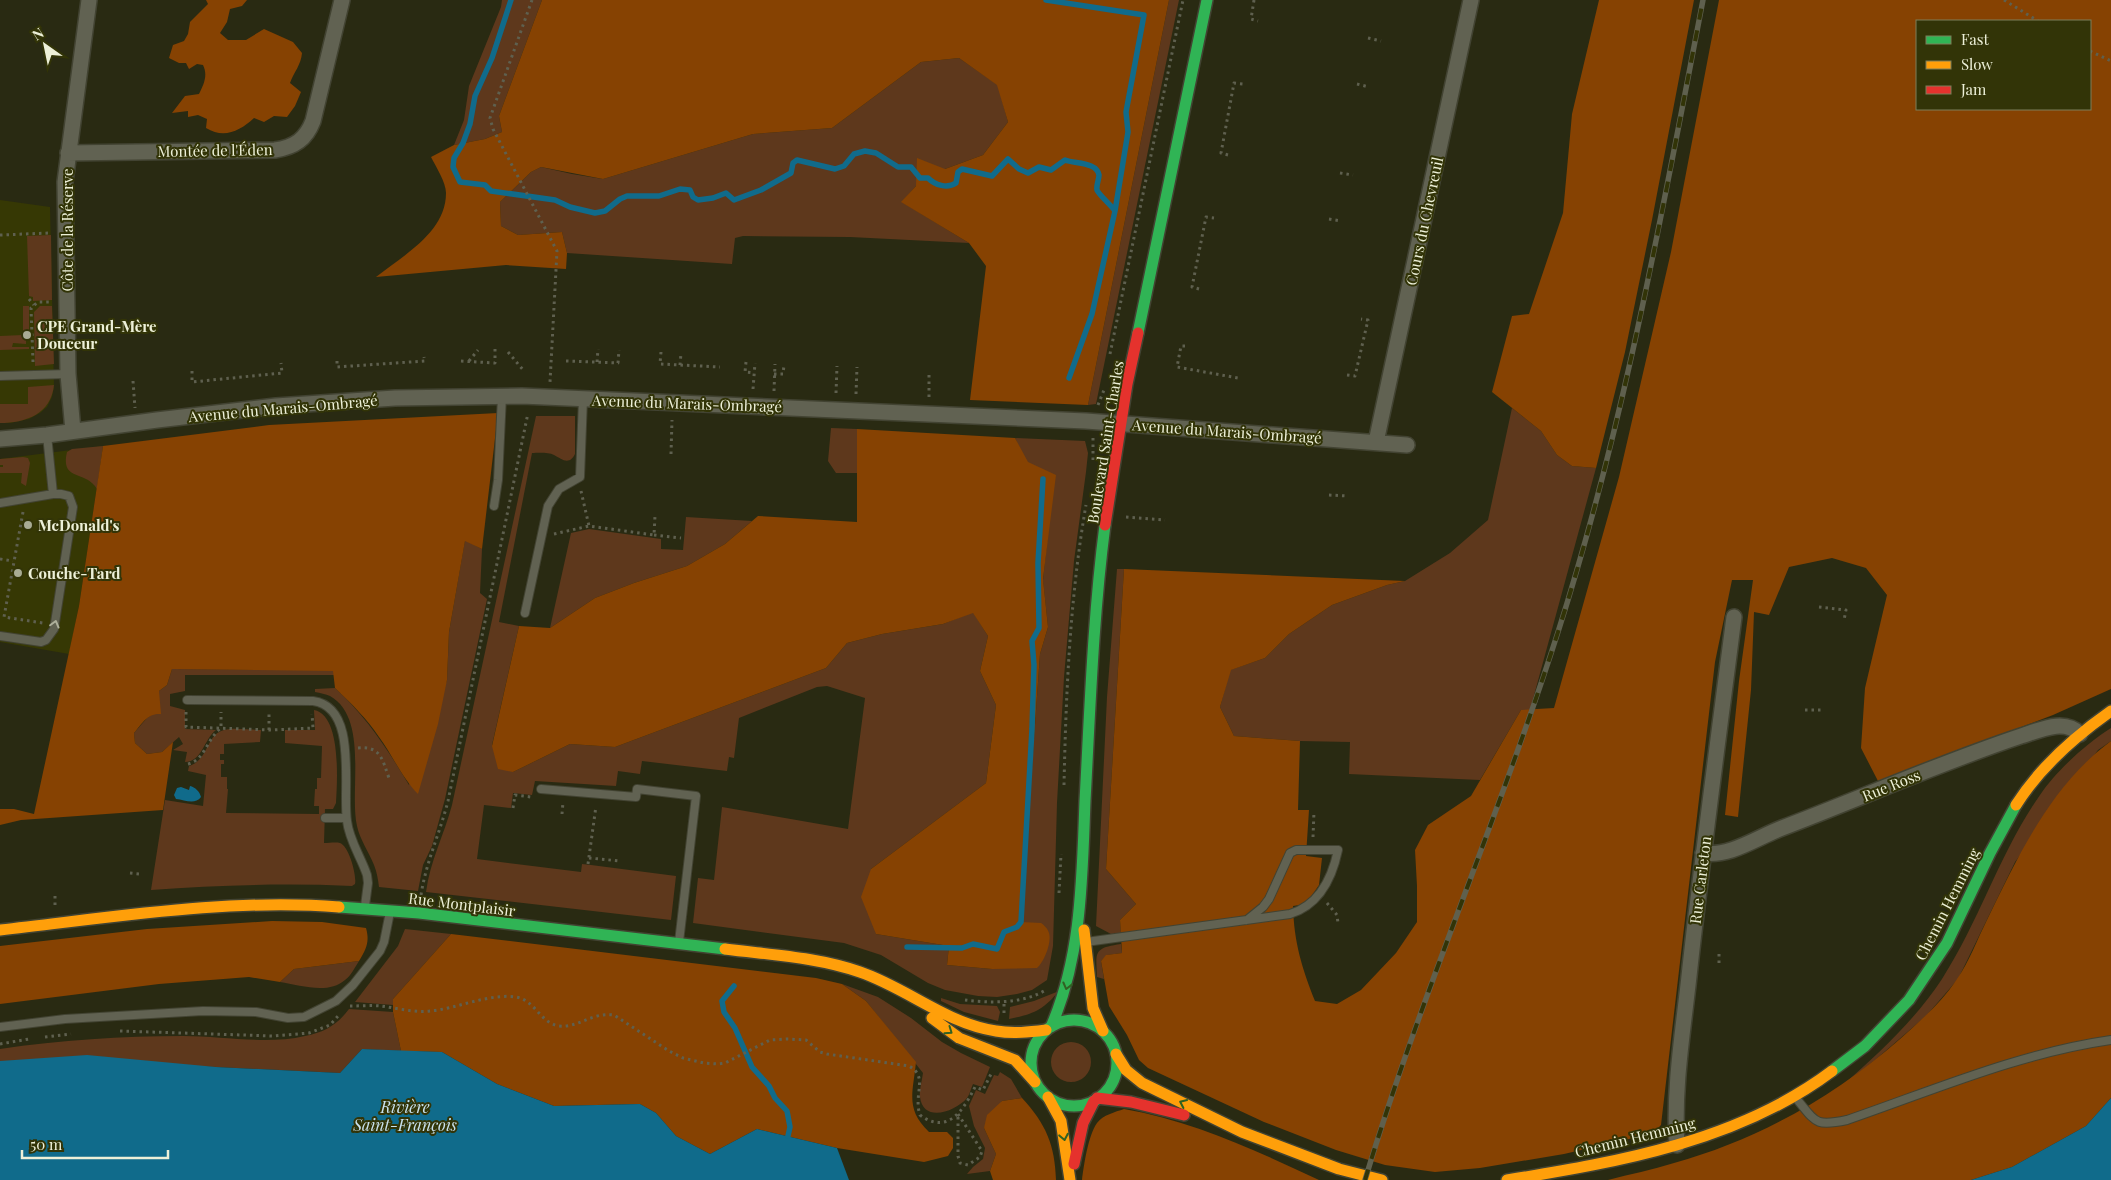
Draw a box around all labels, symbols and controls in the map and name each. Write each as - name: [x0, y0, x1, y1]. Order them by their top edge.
- north arrow: [20, 20, 70, 70]
- legend: [1916, 20, 2091, 110]
- text: N: [28, 23, 47, 44]
- text: Fast: [1961, 29, 1990, 49]
- text: Slow: [1961, 54, 1993, 74]
- text: Jam: [1960, 79, 1987, 99]
- street label: Montée de l'Éden: [157, 139, 273, 161]
- street label: Cours du Chevreuil: [1401, 155, 1447, 287]
- street label: Côte de la Réserve: [57, 168, 77, 292]
- place label: CPE Grand-Mère Douceur: [37, 316, 157, 353]
- marker: CPE Grand-Mère Douceur: [21, 329, 33, 341]
- street label: Boulevard Saint-Charles: [1082, 359, 1128, 525]
- street label: Avenue du Marais-Ombragé: [187, 390, 379, 426]
- street label: Avenue du Marais-Ombragé: [591, 390, 782, 416]
- street label: Avenue du Marais-Ombragé: [1131, 414, 1322, 448]
- place label: McDonald's: [38, 515, 120, 535]
- marker: McDonald's: [22, 519, 34, 531]
- place label: Couche-Tard: [28, 563, 120, 583]
- marker: Couche-Tard: [12, 567, 24, 579]
- one-way arrow: [49, 620, 59, 628]
- street label: Rue Ross: [1859, 764, 1923, 806]
- street label: Rue Carleton: [1685, 835, 1715, 925]
- street label: Chemin Hemming: [1910, 844, 1984, 964]
- street label: Rue Montplaisir: [407, 888, 517, 921]
- one-way arrow: [1062, 982, 1072, 990]
- one-way arrow: [943, 1025, 952, 1034]
- water label: Rivière Saint-François: [352, 1096, 457, 1135]
- one-way arrow: [1179, 1099, 1188, 1109]
- street label: Chemin Hemming: [1573, 1112, 1697, 1162]
- scale bar: [22, 1128, 169, 1160]
- one-way arrow: [1058, 1132, 1069, 1141]
- text: 50 m: [30, 1134, 63, 1154]

